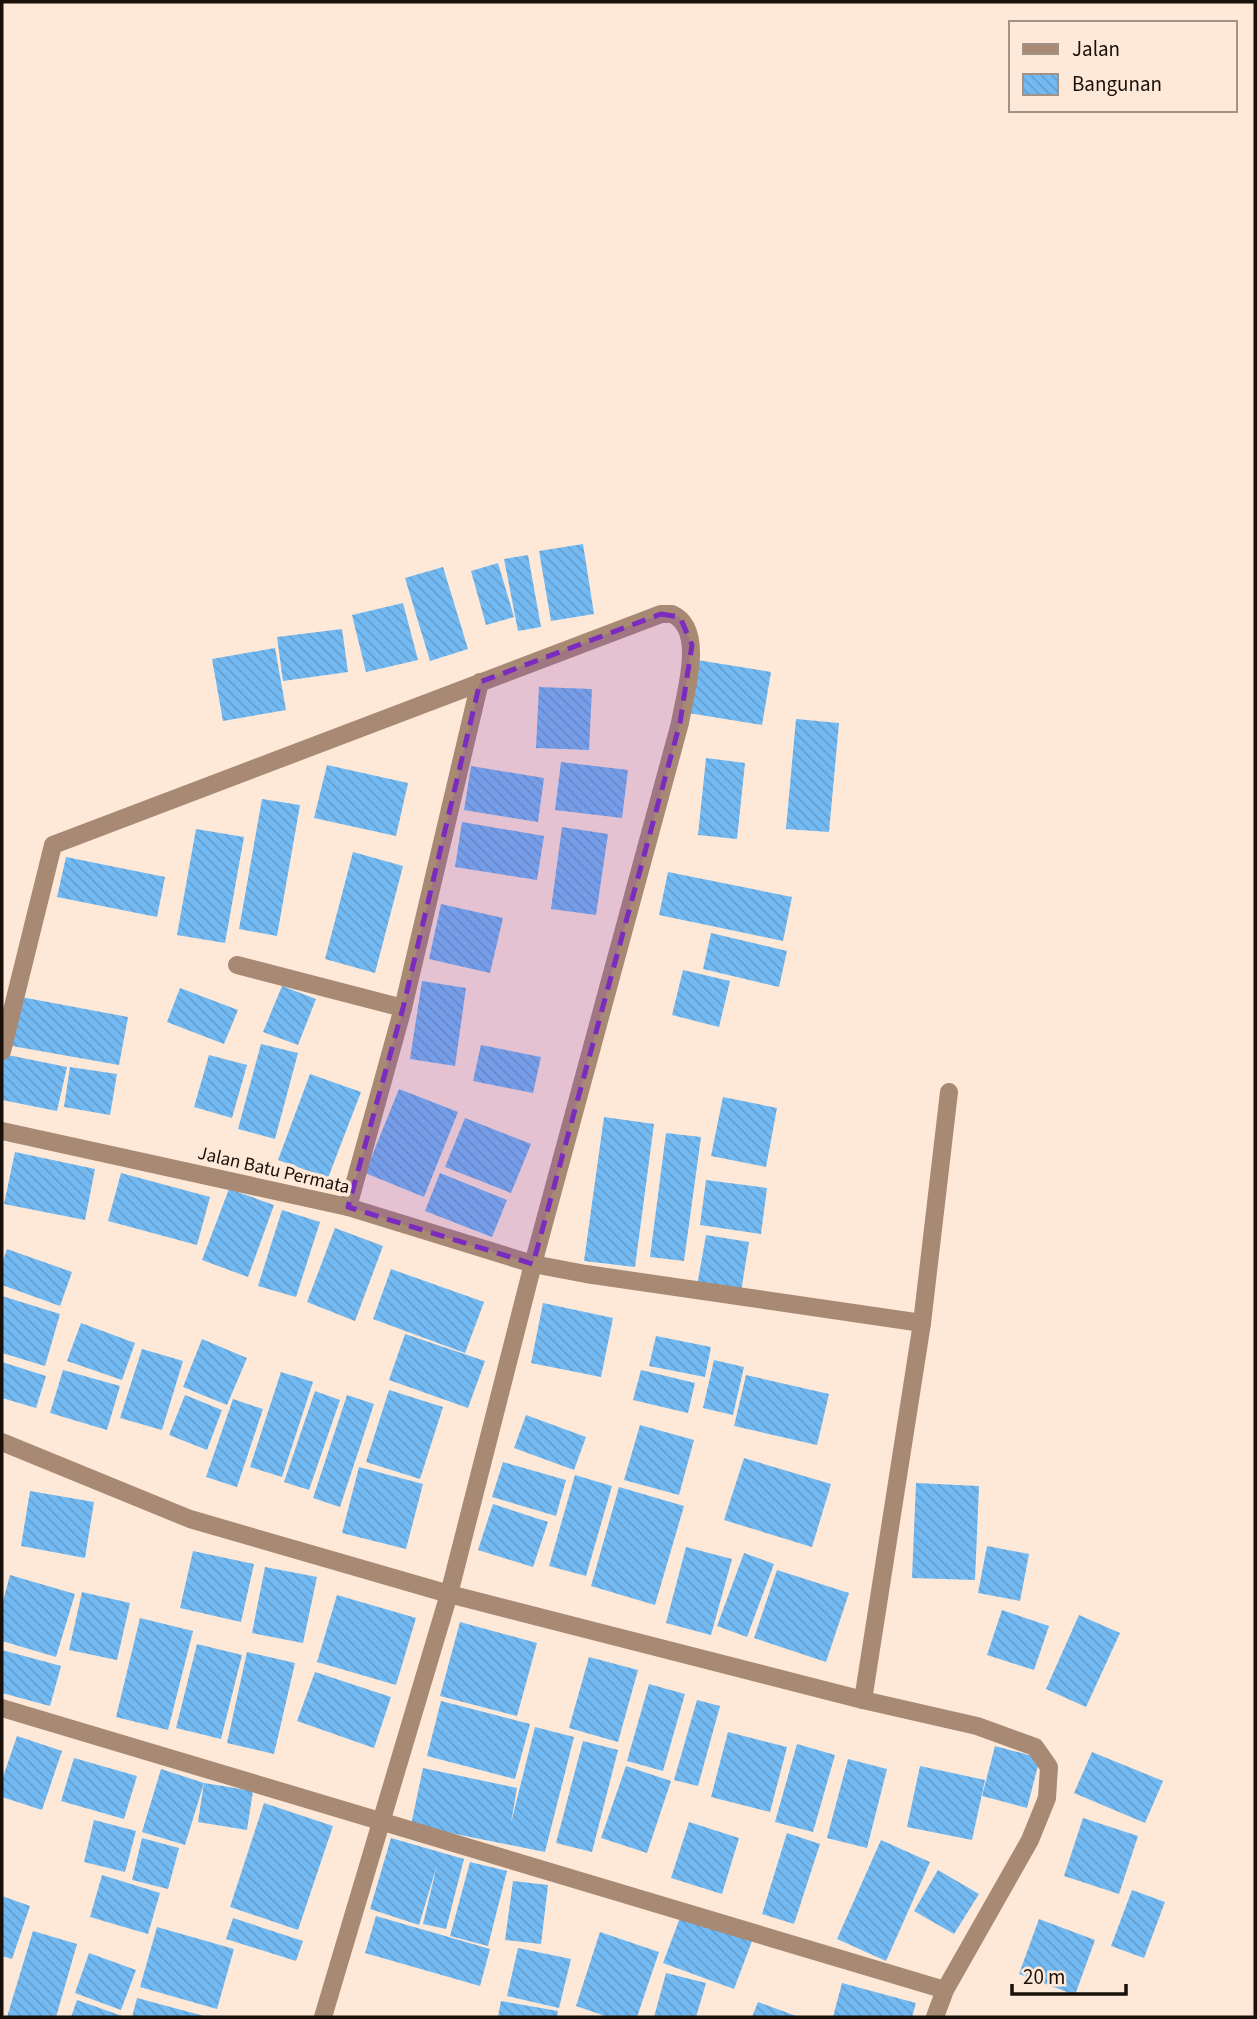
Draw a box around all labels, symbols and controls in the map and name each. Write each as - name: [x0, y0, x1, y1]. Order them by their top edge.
- legend: [1009, 21, 1236, 112]
- text: Jalan: [1072, 34, 1120, 64]
- text: Bangunan: [1072, 69, 1162, 99]
- street label: Jalan Batu Permata: [195, 1140, 352, 1201]
- scale bar: [1012, 1952, 1126, 1996]
- text: 20 m: [1023, 1962, 1065, 1992]

